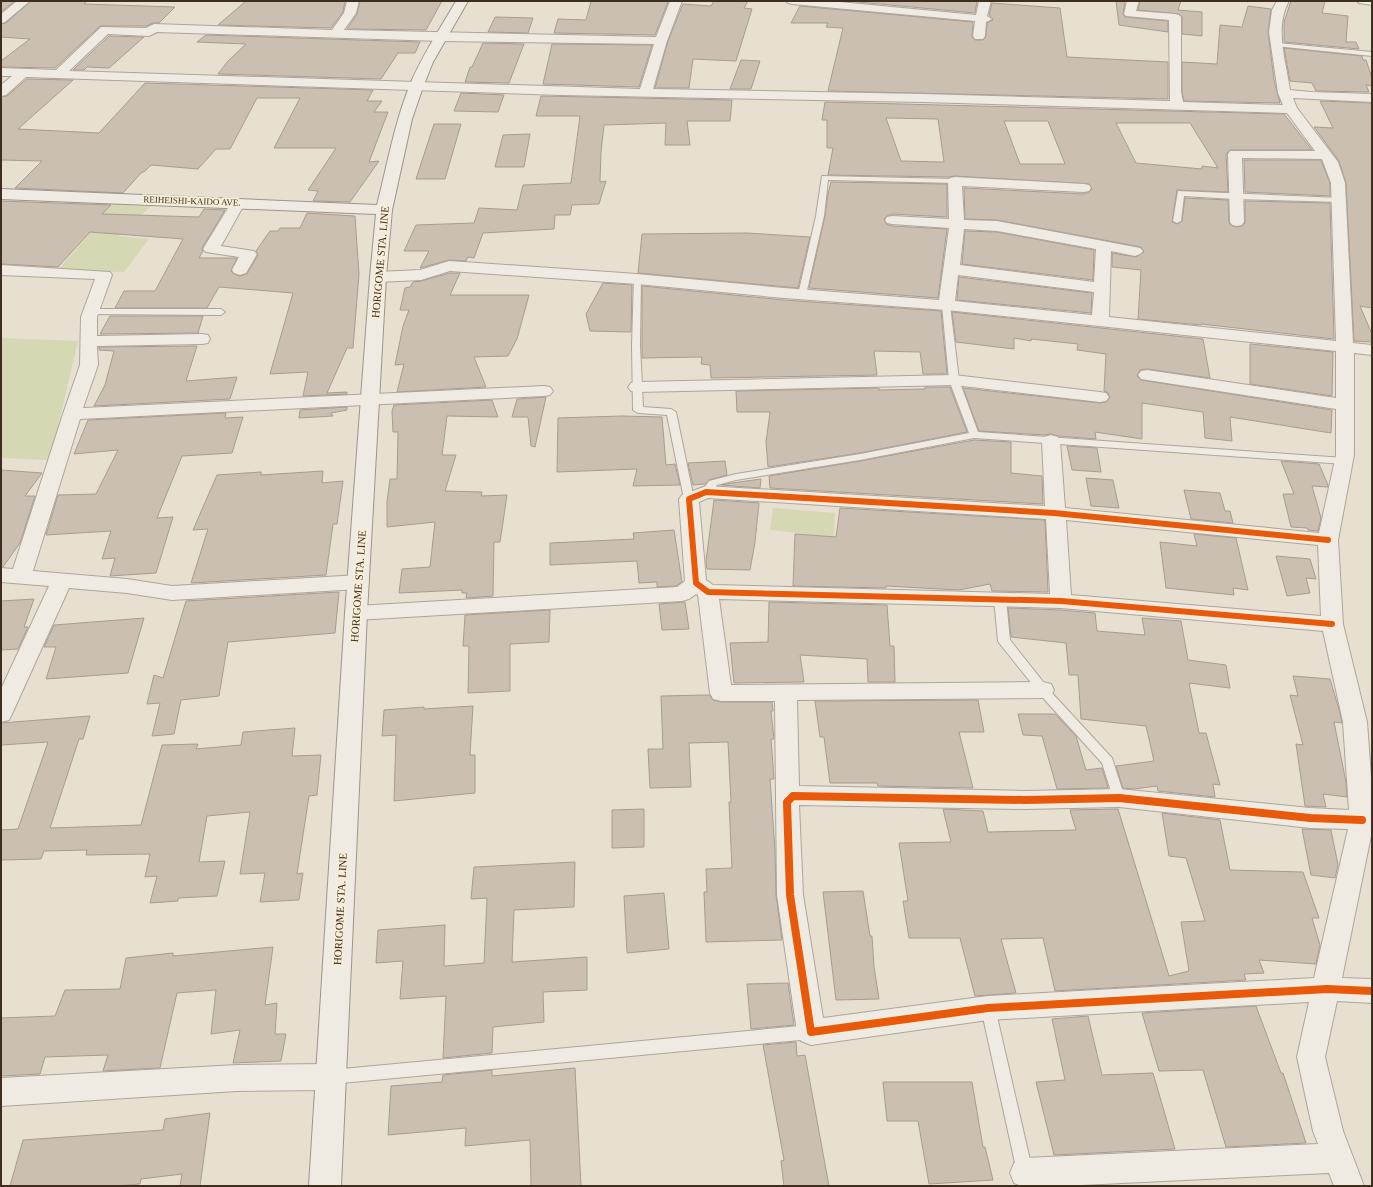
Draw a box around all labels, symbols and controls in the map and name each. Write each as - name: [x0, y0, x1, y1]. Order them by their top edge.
- street label: REIHEISHI-KAIDO AVE.: [143, 194, 241, 208]
- street label: HORIGOME STA. LINE: [369, 205, 391, 319]
- street label: HORIGOME STA. LINE: [348, 529, 368, 643]
- street label: HORIGOME STA. LINE: [331, 852, 349, 965]

